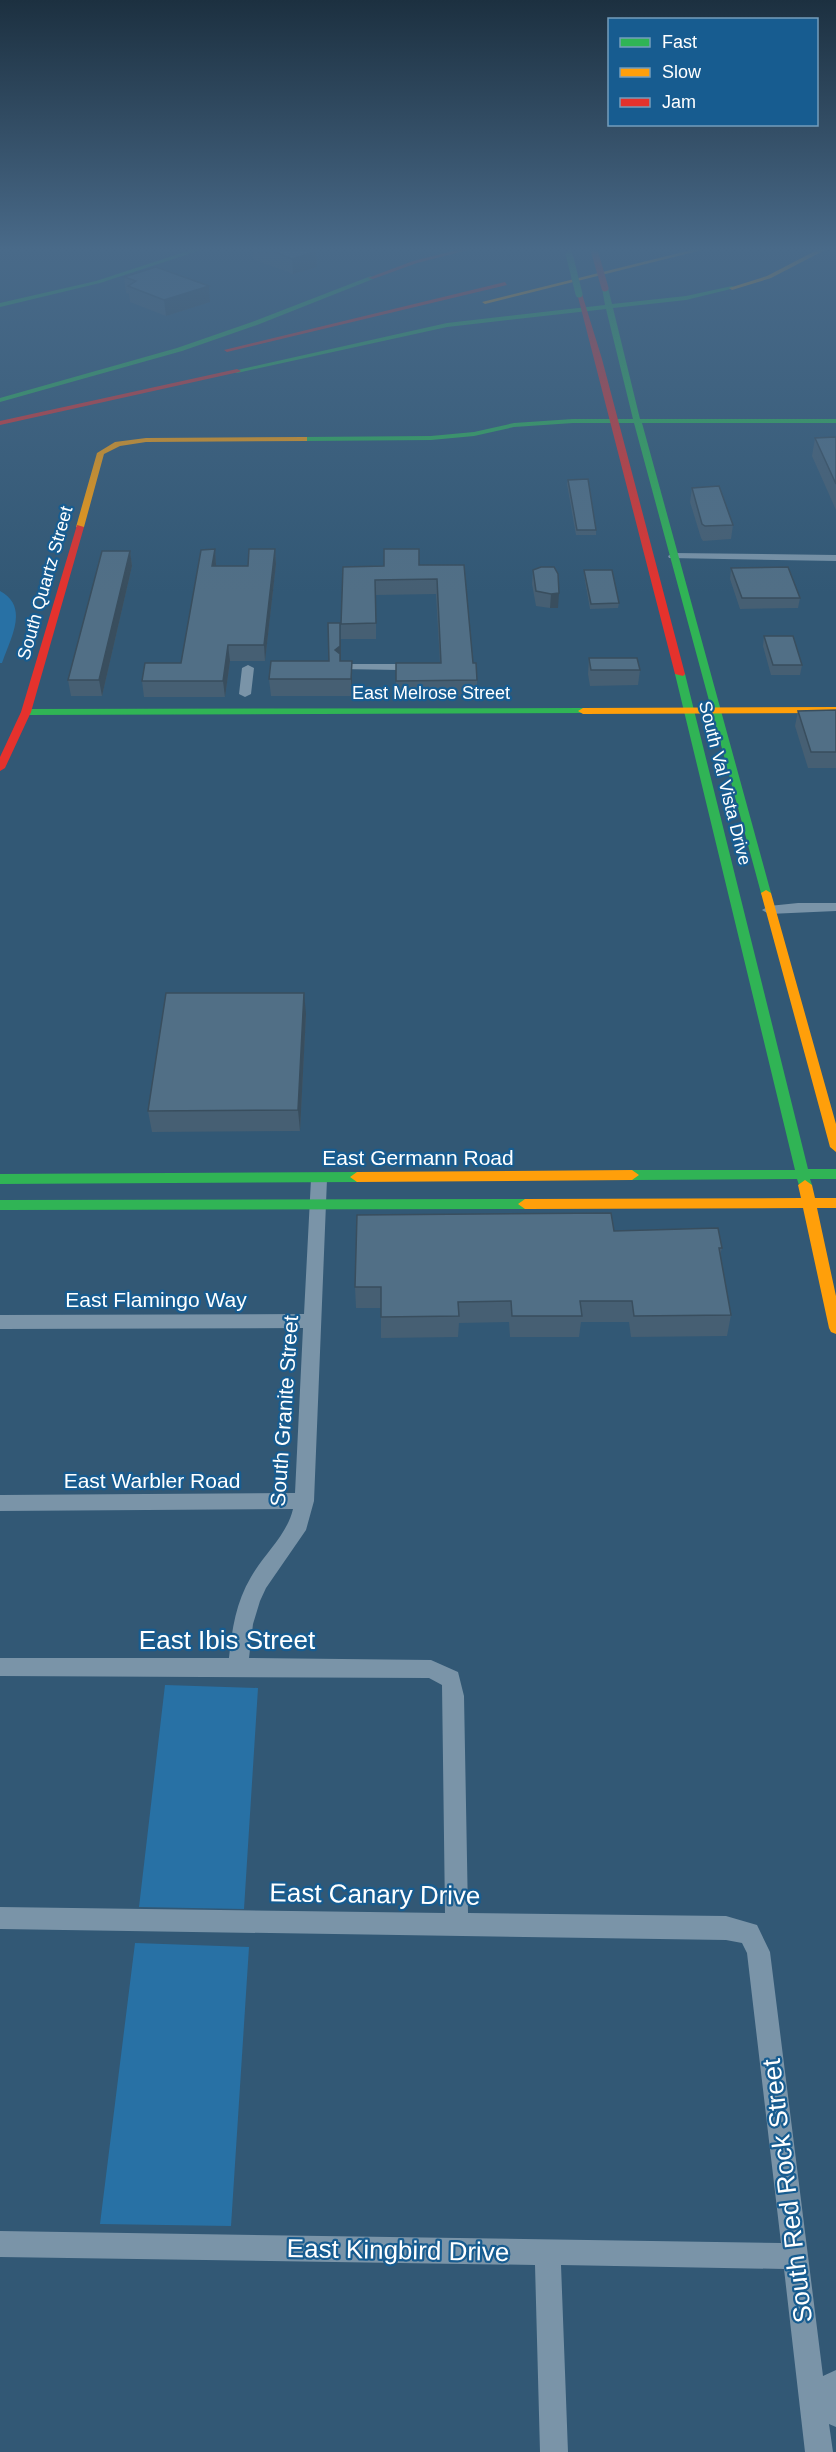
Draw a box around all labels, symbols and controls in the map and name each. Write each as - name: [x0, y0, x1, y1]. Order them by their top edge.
- legend: [608, 18, 818, 126]
- text: Fast: [662, 32, 697, 52]
- text: Slow: [662, 62, 702, 82]
- text: Jam: [662, 92, 696, 112]
- street label: South Quartz Street: [13, 504, 77, 662]
- street label: East Melrose Street: [352, 683, 510, 703]
- street label: South Val Vista Drive: [695, 699, 755, 867]
- street label: East Germann Road: [322, 1146, 514, 1169]
- street label: East Flamingo Way: [65, 1288, 247, 1311]
- street label: South Granite Street: [266, 1315, 302, 1507]
- street label: East Warbler Road: [64, 1469, 240, 1492]
- street label: East Ibis Street: [139, 1625, 316, 1655]
- street label: East Canary Drive: [269, 1877, 481, 1911]
- street label: South Red Rock Street: [756, 2056, 818, 2325]
- street label: East Kingbird Drive: [286, 2233, 510, 2267]

